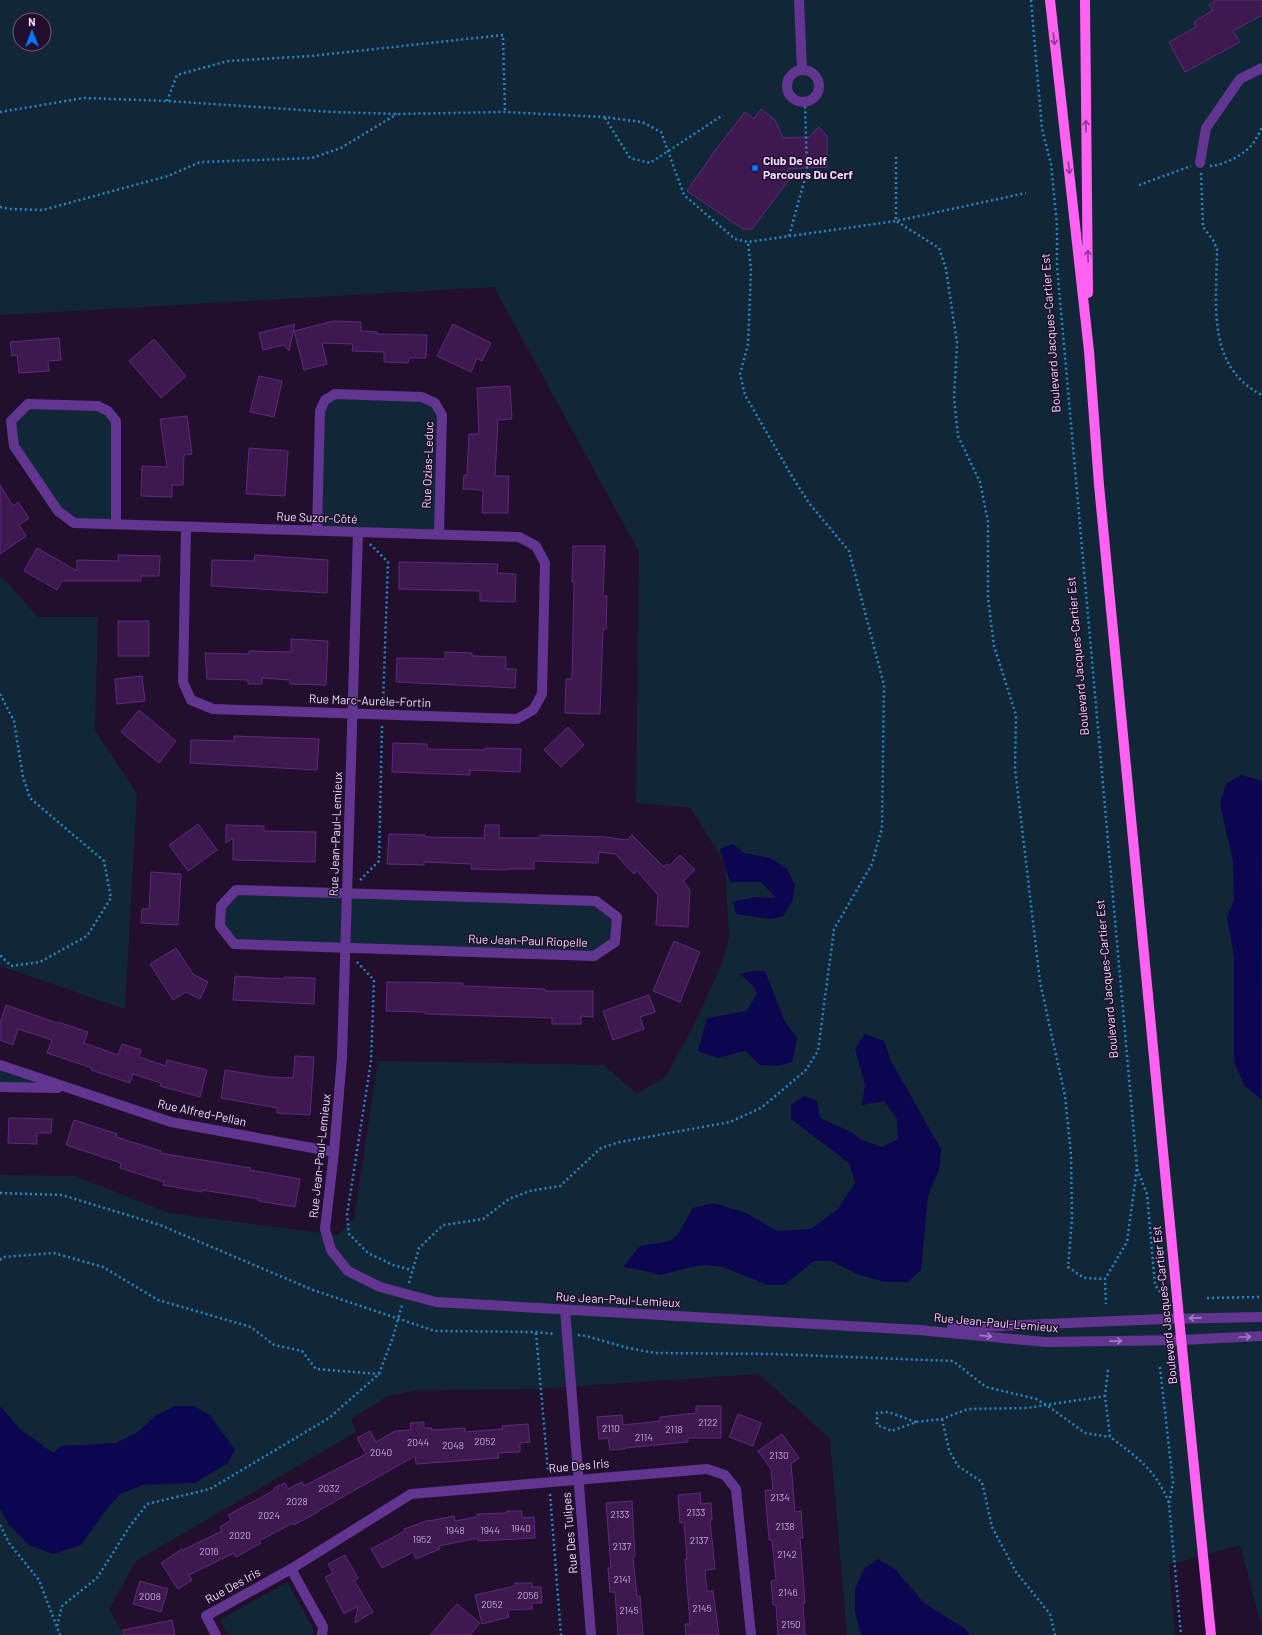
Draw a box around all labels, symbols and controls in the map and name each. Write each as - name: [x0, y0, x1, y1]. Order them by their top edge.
- north arrow: [12, 12, 52, 52]
- text: N: [28, 15, 36, 28]
- one-way arrow: [1051, 32, 1058, 45]
- one-way arrow: [1082, 120, 1090, 133]
- place label: Club De Golf Parcours Du Cerf: [763, 153, 853, 181]
- one-way arrow: [1065, 161, 1072, 174]
- marker: Club De Golf Parcours Du Cerf: [750, 163, 760, 173]
- one-way arrow: [1084, 250, 1092, 263]
- street label: Boulevard Jacques-Cartier Est: [1037, 253, 1063, 413]
- street label: Rue Ozias-Leduc: [418, 421, 436, 509]
- street label: Rue Suzor-Côté: [276, 509, 358, 525]
- street label: Boulevard Jacques-Cartier Est: [1063, 576, 1091, 736]
- street label: Rue Marc-Aurèle-Fortin: [309, 691, 431, 709]
- street label: Rue Jean-Paul-Lemieux: [326, 771, 344, 897]
- street label: Boulevard Jacques-Cartier Est: [1092, 899, 1120, 1059]
- street label: Rue Jean-Paul Riopelle: [468, 931, 588, 949]
- street label: Rue Jean-Paul-Lemieux: [306, 1093, 333, 1219]
- street label: Rue Alfred-Pellan: [157, 1096, 248, 1128]
- street label: Boulevard Jacques-Cartier Est: [1149, 1225, 1179, 1385]
- street label: Rue Jean-Paul-Lemieux: [555, 1289, 681, 1309]
- street label: Rue Jean-Paul-Lemieux: [933, 1310, 1059, 1334]
- one-way arrow: [1189, 1314, 1202, 1322]
- one-way arrow: [979, 1333, 992, 1340]
- one-way arrow: [1238, 1333, 1251, 1340]
- one-way arrow: [1109, 1337, 1122, 1345]
- house number: 2122: [698, 1416, 718, 1428]
- house number: 2110: [602, 1422, 620, 1434]
- house number: 2118: [665, 1423, 683, 1435]
- house number: 2114: [635, 1431, 653, 1443]
- house number: 2052: [474, 1435, 496, 1447]
- house number: 2044: [407, 1436, 429, 1448]
- house number: 2048: [442, 1439, 464, 1451]
- house number: 2040: [370, 1446, 392, 1458]
- house number: 2130: [769, 1449, 789, 1461]
- street label: Rue Des Iris: [548, 1455, 610, 1475]
- house number: 2032: [318, 1482, 340, 1494]
- house number: 2134: [770, 1491, 790, 1503]
- street label: Rue Des Tulipes: [558, 1492, 580, 1574]
- house number: 2028: [286, 1495, 308, 1507]
- house number: 2133: [686, 1506, 706, 1518]
- house number: 2133: [610, 1508, 630, 1520]
- house number: 2024: [258, 1509, 280, 1521]
- house number: 2138: [775, 1520, 795, 1532]
- house number: 1940: [511, 1522, 531, 1534]
- house number: 1948: [445, 1524, 465, 1536]
- house number: 1944: [480, 1524, 500, 1536]
- house number: 2020: [229, 1529, 251, 1541]
- house number: 1952: [412, 1533, 432, 1545]
- house number: 2137: [690, 1534, 709, 1546]
- house number: 2137: [613, 1540, 632, 1552]
- house number: 2016: [199, 1545, 219, 1557]
- house number: 2142: [777, 1548, 797, 1560]
- street label: Rue Des Iris: [203, 1564, 263, 1606]
- house number: 2141: [614, 1573, 630, 1585]
- house number: 2146: [778, 1586, 798, 1598]
- house number: 2056: [517, 1589, 539, 1601]
- house number: 2008: [139, 1590, 161, 1602]
- house number: 2052: [481, 1598, 503, 1610]
- house number: 2145: [692, 1602, 712, 1614]
- house number: 2145: [619, 1604, 639, 1616]
- house number: 2150: [781, 1618, 801, 1630]

